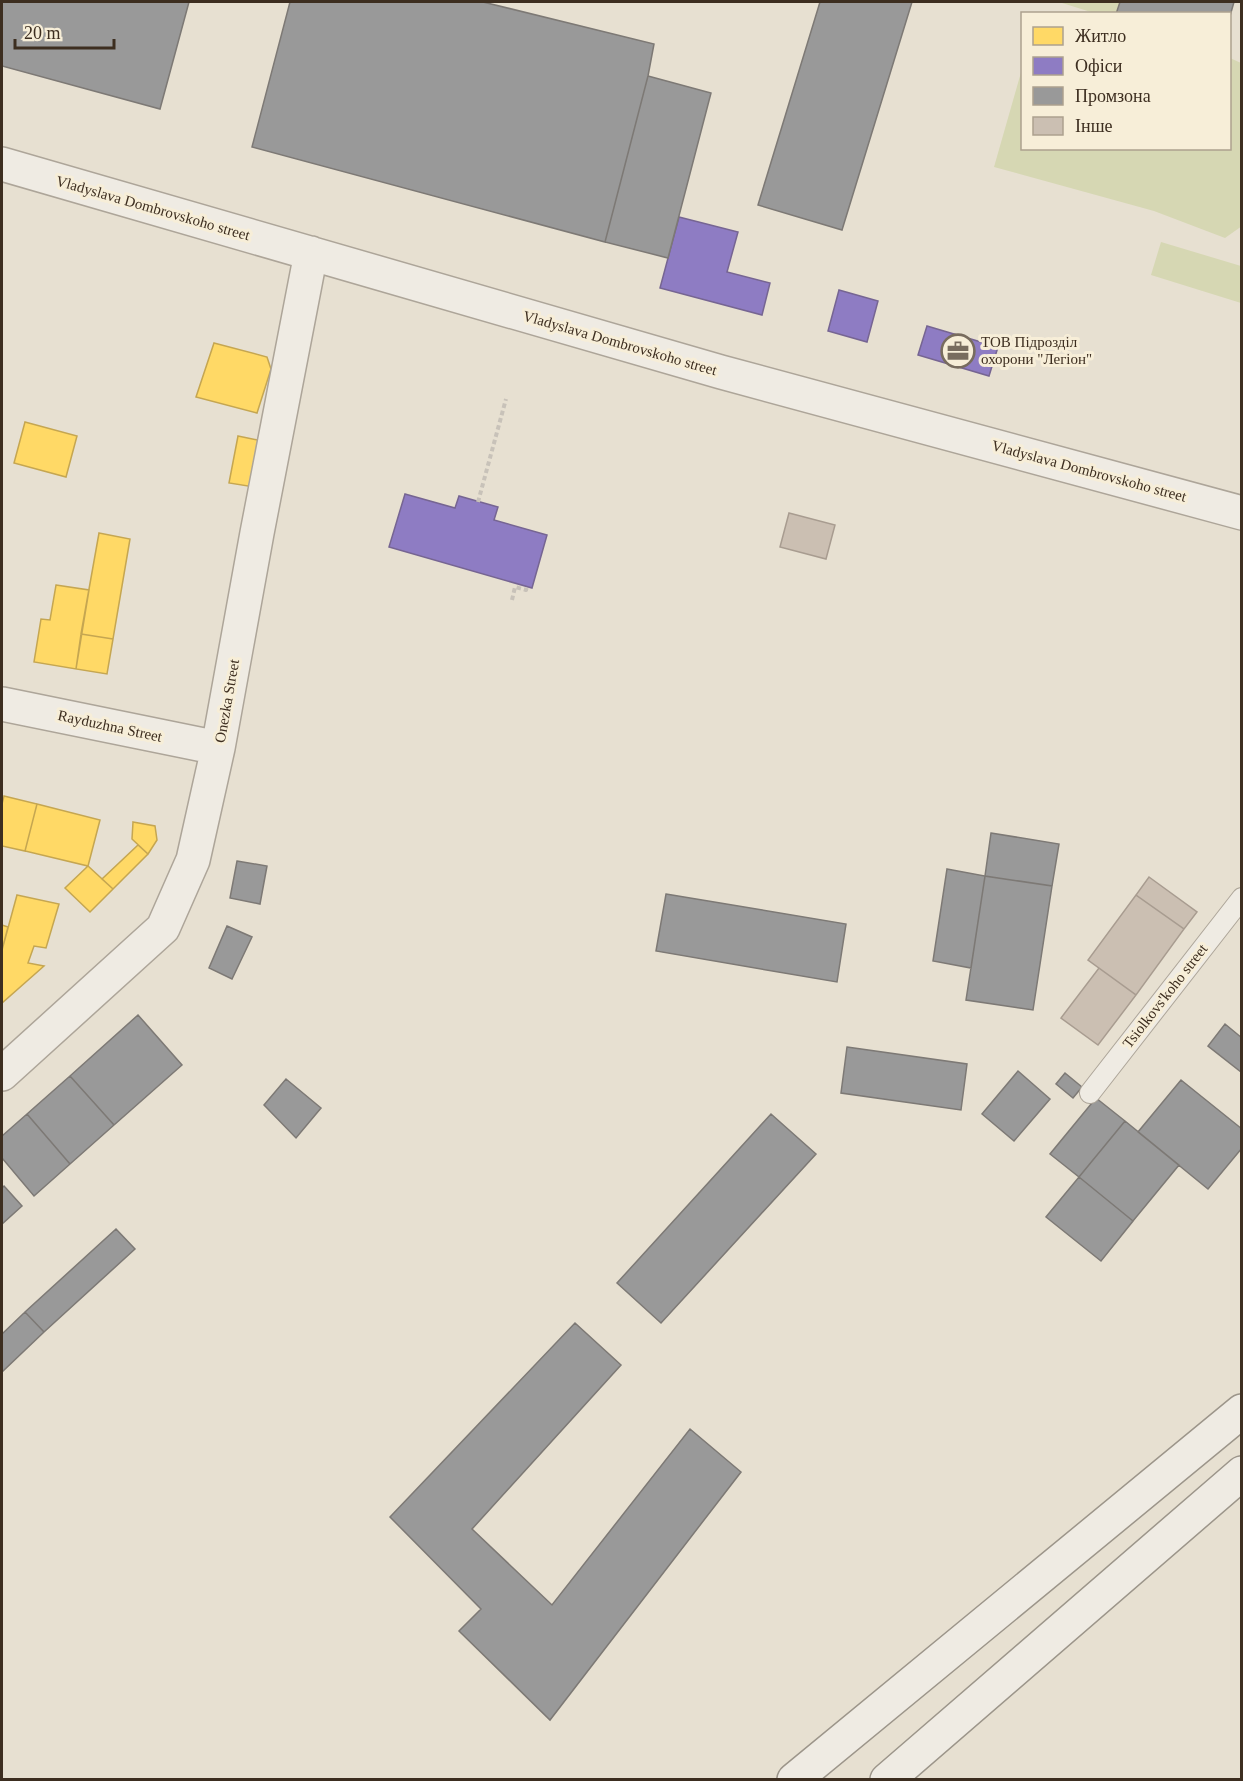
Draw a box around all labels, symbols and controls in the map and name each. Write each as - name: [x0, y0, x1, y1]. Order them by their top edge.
- scale bar: [15, 12, 114, 50]
- legend: [1021, 12, 1231, 150]
- text: 20 m: [24, 23, 61, 43]
- text: Житло: [1075, 26, 1126, 46]
- text: Офіси: [1075, 56, 1123, 76]
- text: Промзона: [1075, 86, 1151, 106]
- text: Інше: [1075, 116, 1112, 136]
- street label: Vladyslava Dombrovskoho street: [54, 173, 253, 244]
- street label: Vladyslava Dombrovskoho street: [521, 308, 720, 379]
- office icon: ТОВ Підрозділ охорони "Легіон": [940, 333, 976, 369]
- place label: ТОВ Підрозділ охорони "Легіон": [981, 334, 1092, 367]
- street label: Vladyslava Dombrovskoho street: [990, 437, 1189, 505]
- street label: Onezka Street: [212, 657, 242, 744]
- street label: Rayduzhna Street: [56, 707, 164, 745]
- street label: Tsiolkovs'koho street: [1120, 940, 1211, 1051]

